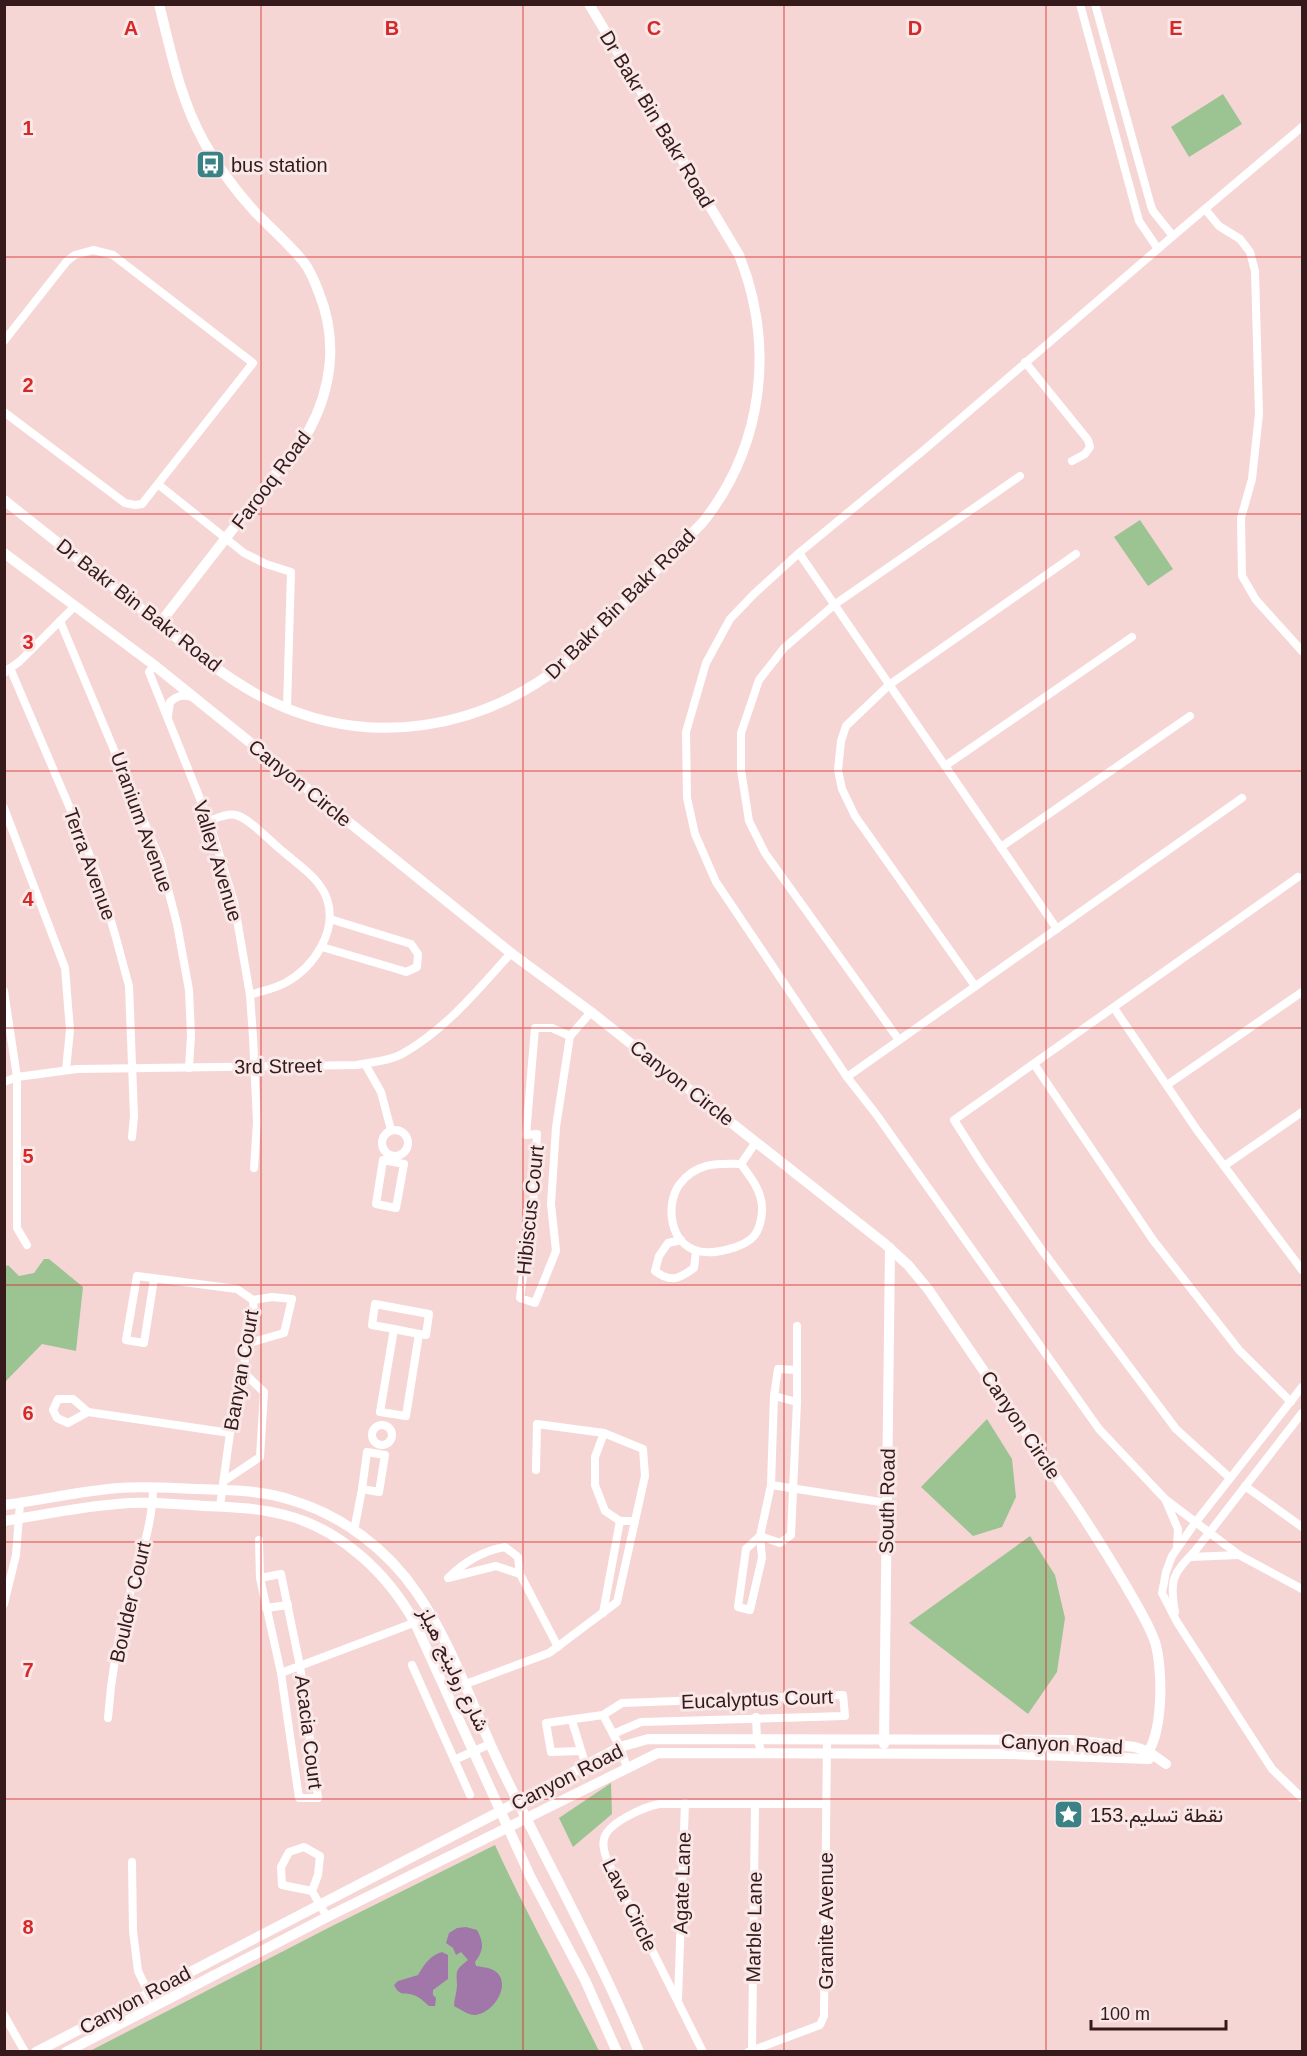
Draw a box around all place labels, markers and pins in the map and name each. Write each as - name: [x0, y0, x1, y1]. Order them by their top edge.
- bus stop icon: bus station: [194, 149, 226, 181]
- place label: bus station: [231, 154, 328, 176]
- place icon: نقطة تسليم.153: [1053, 1799, 1085, 1831]
- place label: نقطة تسليم.153: [1090, 1804, 1223, 1828]

